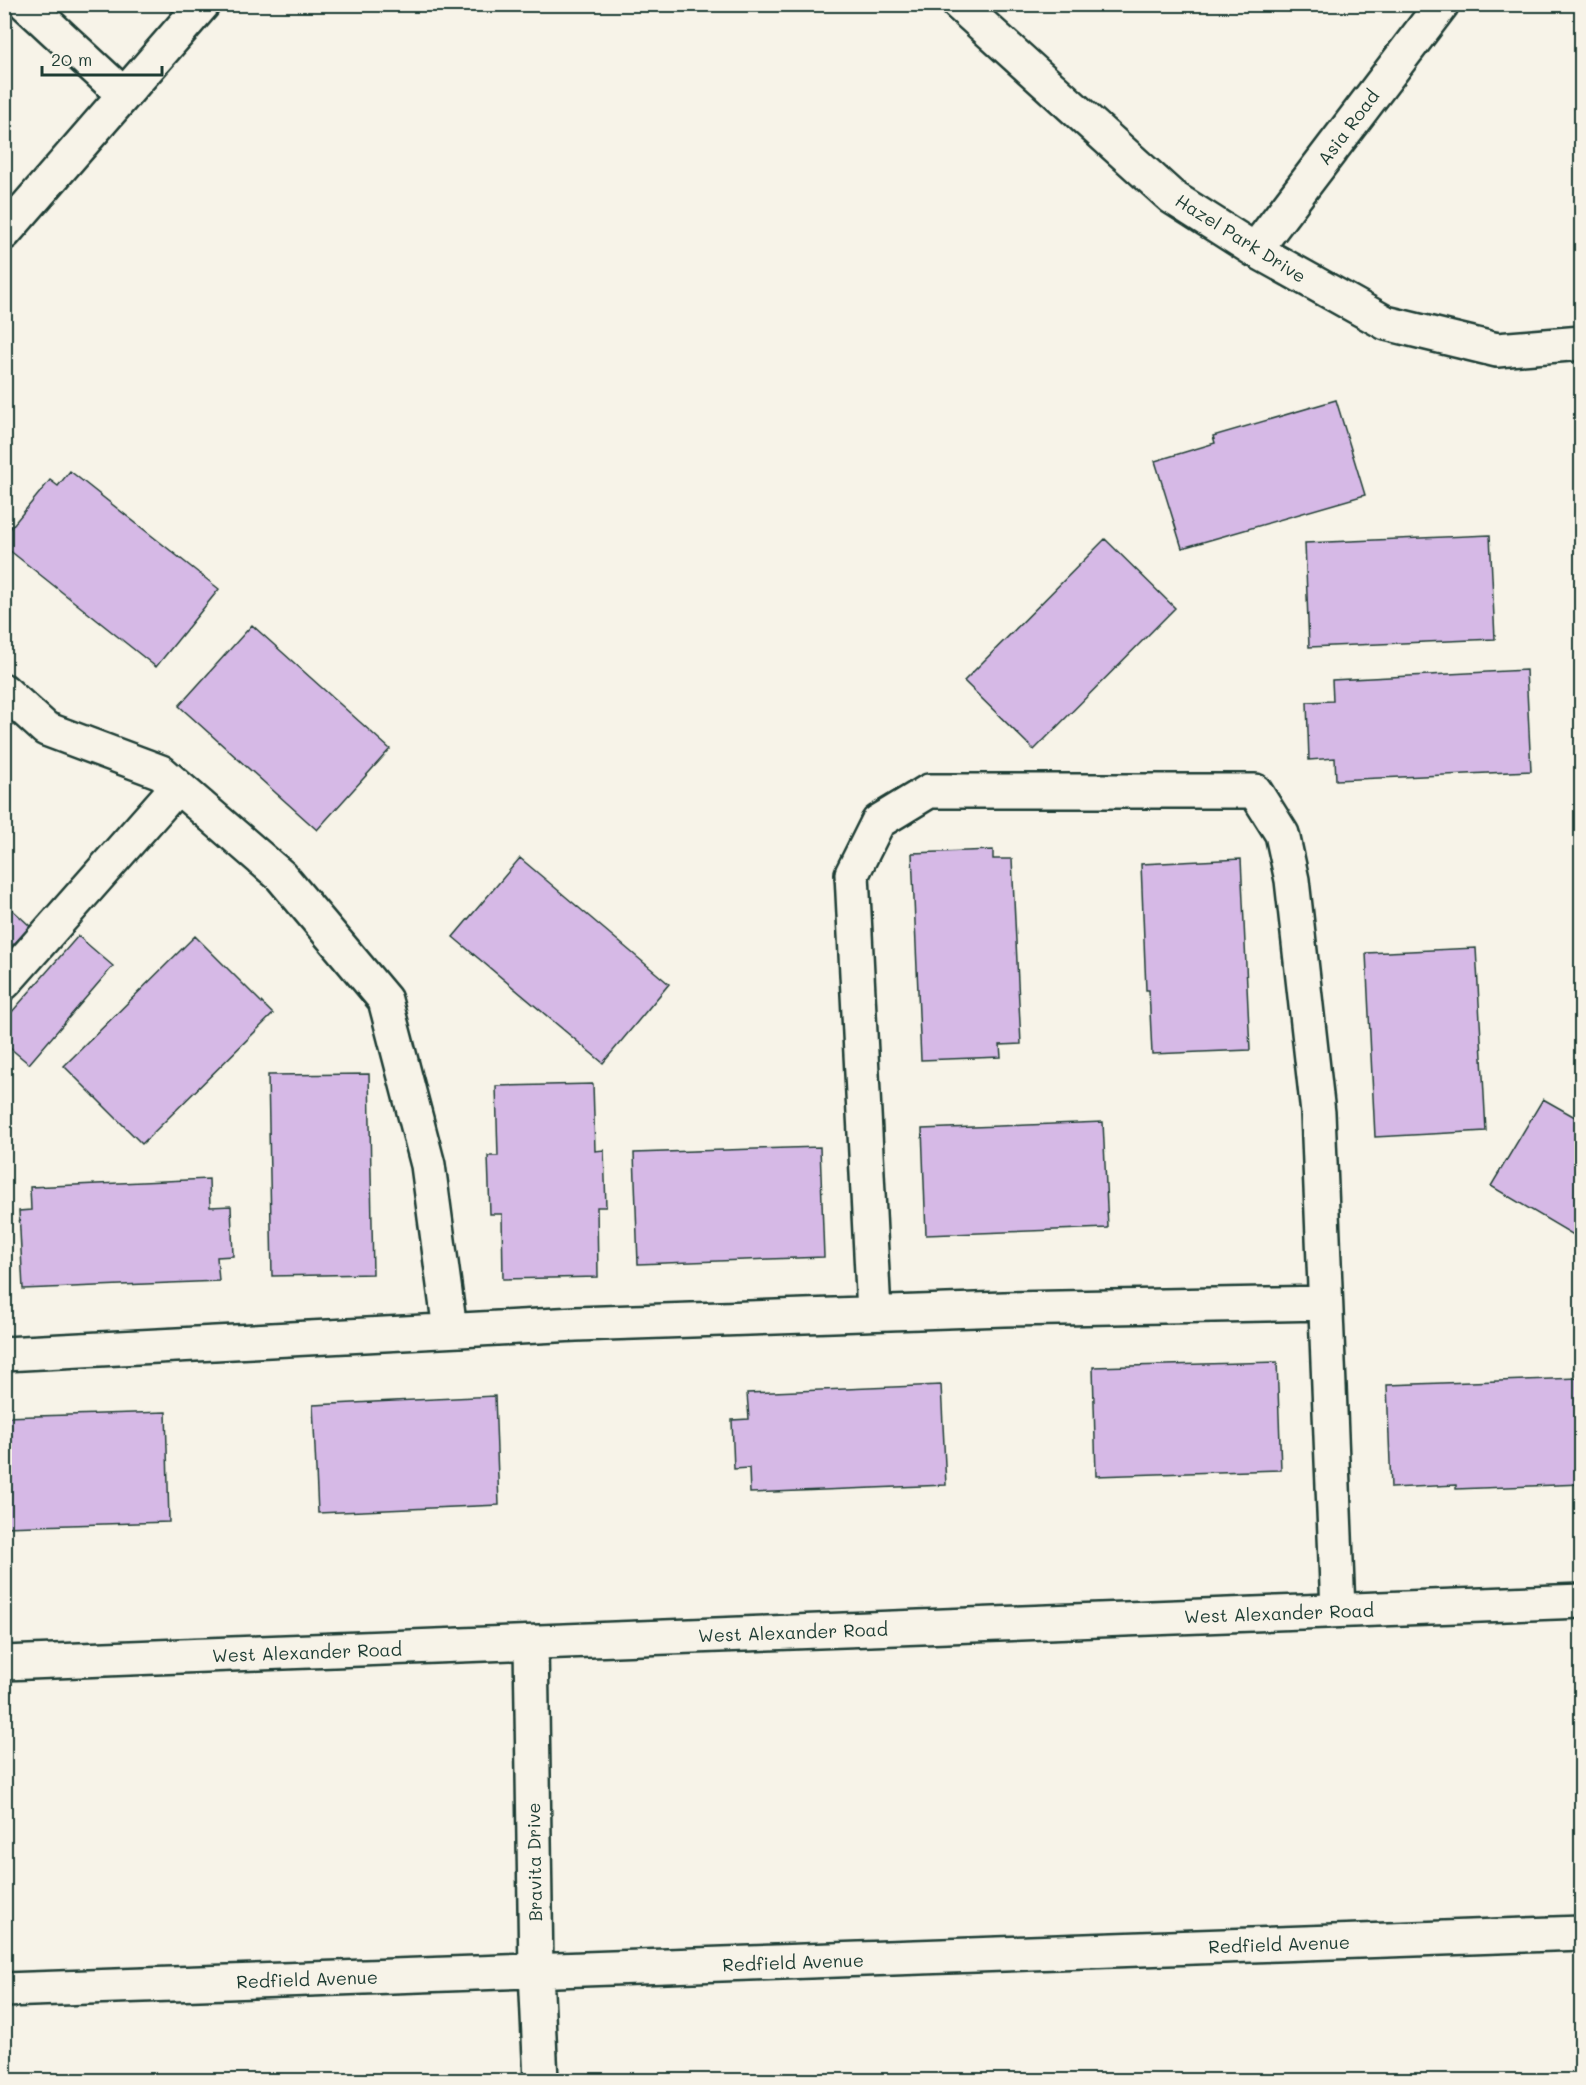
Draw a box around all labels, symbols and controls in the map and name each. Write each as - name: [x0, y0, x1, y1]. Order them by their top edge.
- scale bar: [42, 39, 162, 77]
- text: 20 m: [51, 47, 92, 71]
- street label: Asia Road: [1312, 84, 1384, 170]
- street label: Hazel Park Drive: [1171, 188, 1311, 288]
- street label: West Alexander Road: [1184, 1598, 1374, 1628]
- street label: West Alexander Road: [698, 1617, 888, 1647]
- street label: West Alexander Road: [212, 1637, 402, 1667]
- street label: Bravita Drive: [521, 1802, 547, 1922]
- street label: Redfield Avenue: [1208, 1930, 1350, 1958]
- street label: Redfield Avenue: [722, 1948, 864, 1976]
- street label: Redfield Avenue: [236, 1965, 378, 1993]

